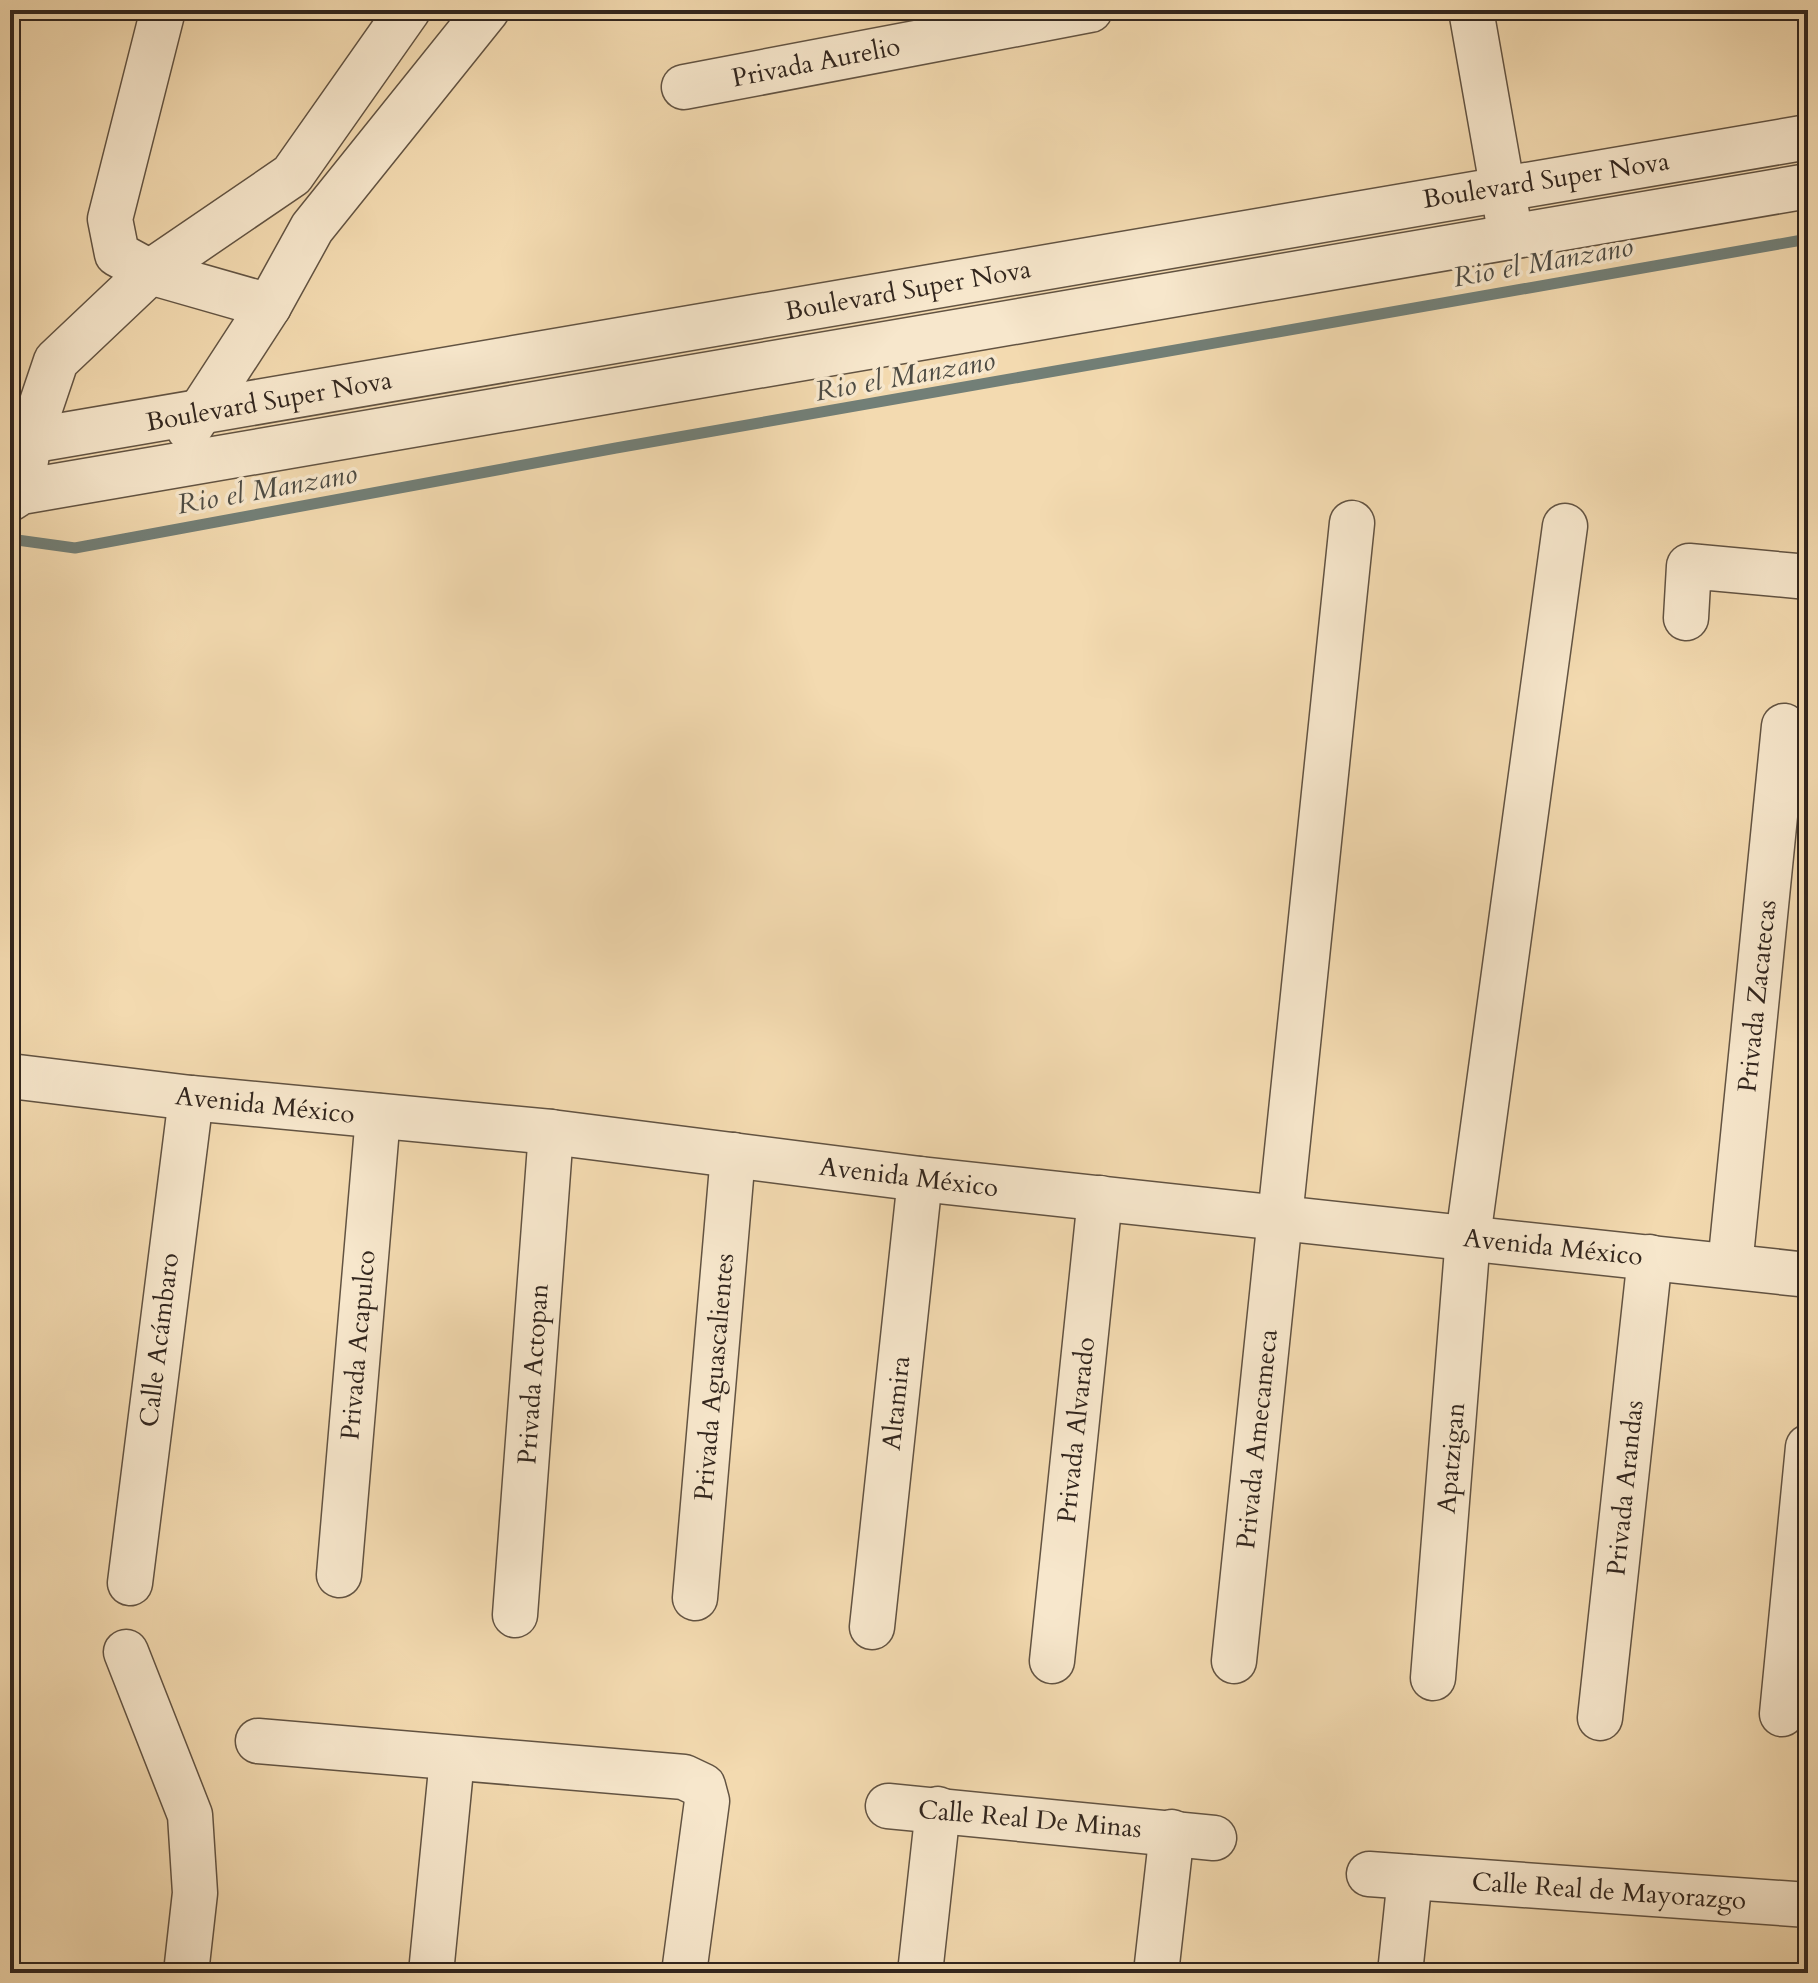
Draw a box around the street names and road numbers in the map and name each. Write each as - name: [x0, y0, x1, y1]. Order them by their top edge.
- street label: Privada Aurelio: [729, 29, 903, 95]
- street label: Boulevard Super Nova: [1420, 143, 1672, 217]
- street label: Boulevard Super Nova: [782, 251, 1034, 329]
- street label: Boulevard Super Nova: [143, 362, 395, 440]
- street label: Privada Zacatecas: [1729, 898, 1785, 1094]
- street label: Avenida México: [174, 1078, 356, 1132]
- street label: Avenida México: [818, 1149, 1000, 1205]
- street label: Avenida México: [1462, 1220, 1644, 1274]
- street label: Privada Acapulco: [332, 1248, 384, 1442]
- street label: Calle Acámbaro: [131, 1251, 187, 1429]
- street label: Privada Aguascalientes: [686, 1252, 742, 1502]
- street label: Privada Actopan: [509, 1282, 557, 1466]
- street label: Privada Amecameca: [1228, 1327, 1286, 1551]
- street label: Privada Alvarado: [1049, 1335, 1103, 1525]
- street label: Altamira: [874, 1354, 918, 1452]
- street label: Privada Arandas: [1598, 1398, 1652, 1578]
- street label: Apatzigan: [1429, 1401, 1473, 1515]
- street label: Calle Real De Minas: [917, 1792, 1143, 1846]
- street label: Calle Real de Mayorazgo: [1471, 1864, 1747, 1918]

